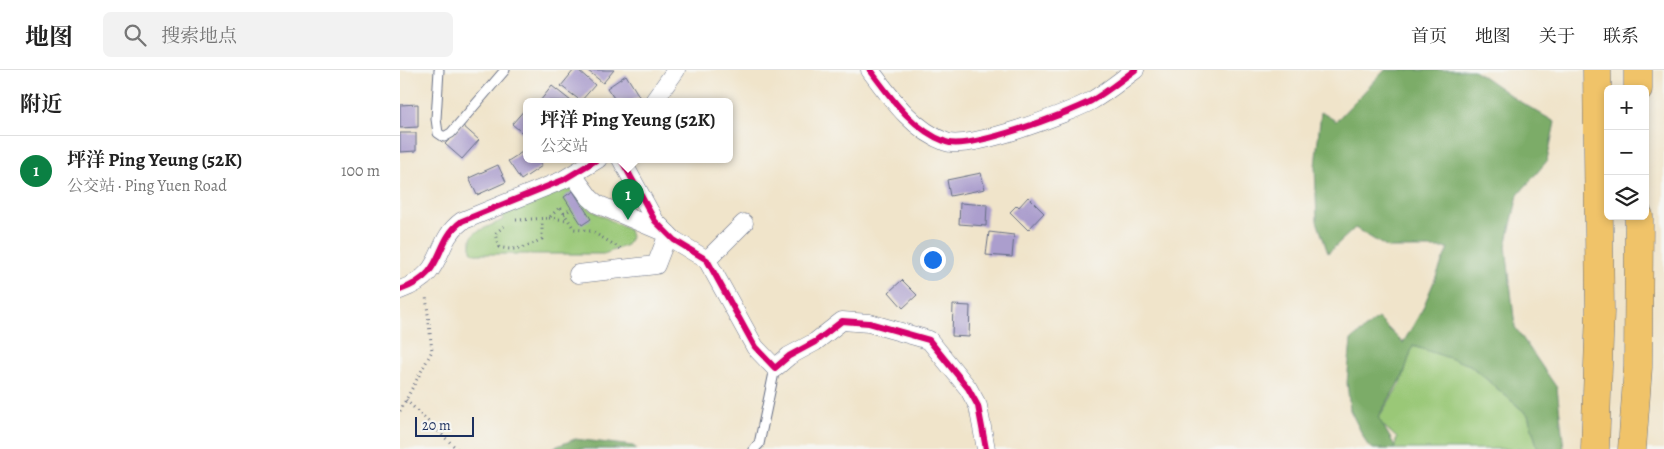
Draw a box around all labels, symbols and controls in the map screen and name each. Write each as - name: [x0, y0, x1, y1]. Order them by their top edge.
- search box: [103, 12, 453, 57]
- text: 地图: [25, 21, 73, 53]
- icon: search: [121, 21, 149, 49]
- text: 搜索地点: [161, 23, 237, 49]
- text: 首页: [1411, 24, 1447, 48]
- text: 地图: [1475, 24, 1511, 48]
- text: 关于: [1539, 24, 1575, 48]
- text: 联系: [1603, 24, 1639, 48]
- map controls: [1604, 85, 1649, 220]
- button: +: [1604, 85, 1649, 130]
- text: 附近: [20, 90, 62, 118]
- popup: [523, 98, 733, 163]
- text: 坪洋 Ping Yeung (52K): [540, 107, 716, 133]
- button: −: [1604, 130, 1649, 175]
- text: 公交站: [540, 135, 588, 157]
- text: 坪洋 Ping Yeung (52K): [67, 147, 242, 173]
- text: 1: [33, 160, 39, 182]
- text: 100 m: [341, 160, 380, 182]
- text: 公交站 · Ping Yuen Road: [67, 175, 227, 197]
- button: layers: [1604, 175, 1649, 220]
- pin: 1: [612, 179, 644, 220]
- your location: [920, 247, 946, 273]
- scale bar: [415, 414, 474, 437]
- text: 20 m: [422, 416, 451, 435]

